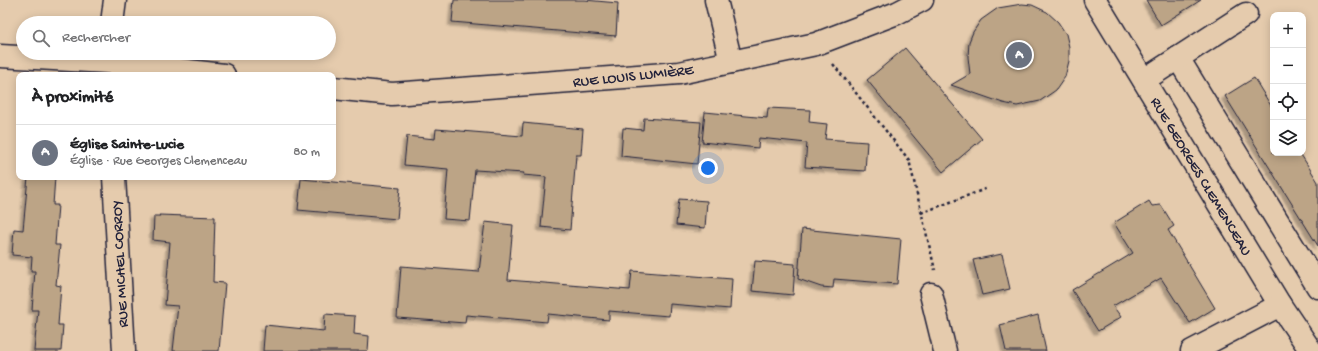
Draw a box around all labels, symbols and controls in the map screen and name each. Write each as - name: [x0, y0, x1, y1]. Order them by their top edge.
- map controls: [1270, 12, 1306, 156]
- button: +: [1270, 12, 1306, 48]
- search box: [16, 16, 336, 60]
- icon: search: [30, 27, 52, 49]
- text: Rechercher: [62, 29, 130, 47]
- pin: A: [1006, 40, 1032, 70]
- button: −: [1270, 48, 1306, 84]
- street label: RUE LOUIS LUMIÈRE: [572, 62, 695, 92]
- button: locate: [1270, 84, 1306, 120]
- text: À proximité: [32, 88, 113, 108]
- street label: RUE GEORGES CLEMENCEAU: [1146, 94, 1255, 260]
- button: layers: [1270, 120, 1306, 156]
- text: Église Sainte-Lucie: [70, 136, 184, 154]
- text: A: [41, 145, 49, 160]
- text: 80 m: [293, 145, 320, 160]
- text: Église · Rue Georges Clemenceau: [70, 154, 247, 169]
- your location: [698, 158, 718, 178]
- street label: RUE MICHEL CORROY: [109, 200, 133, 328]

